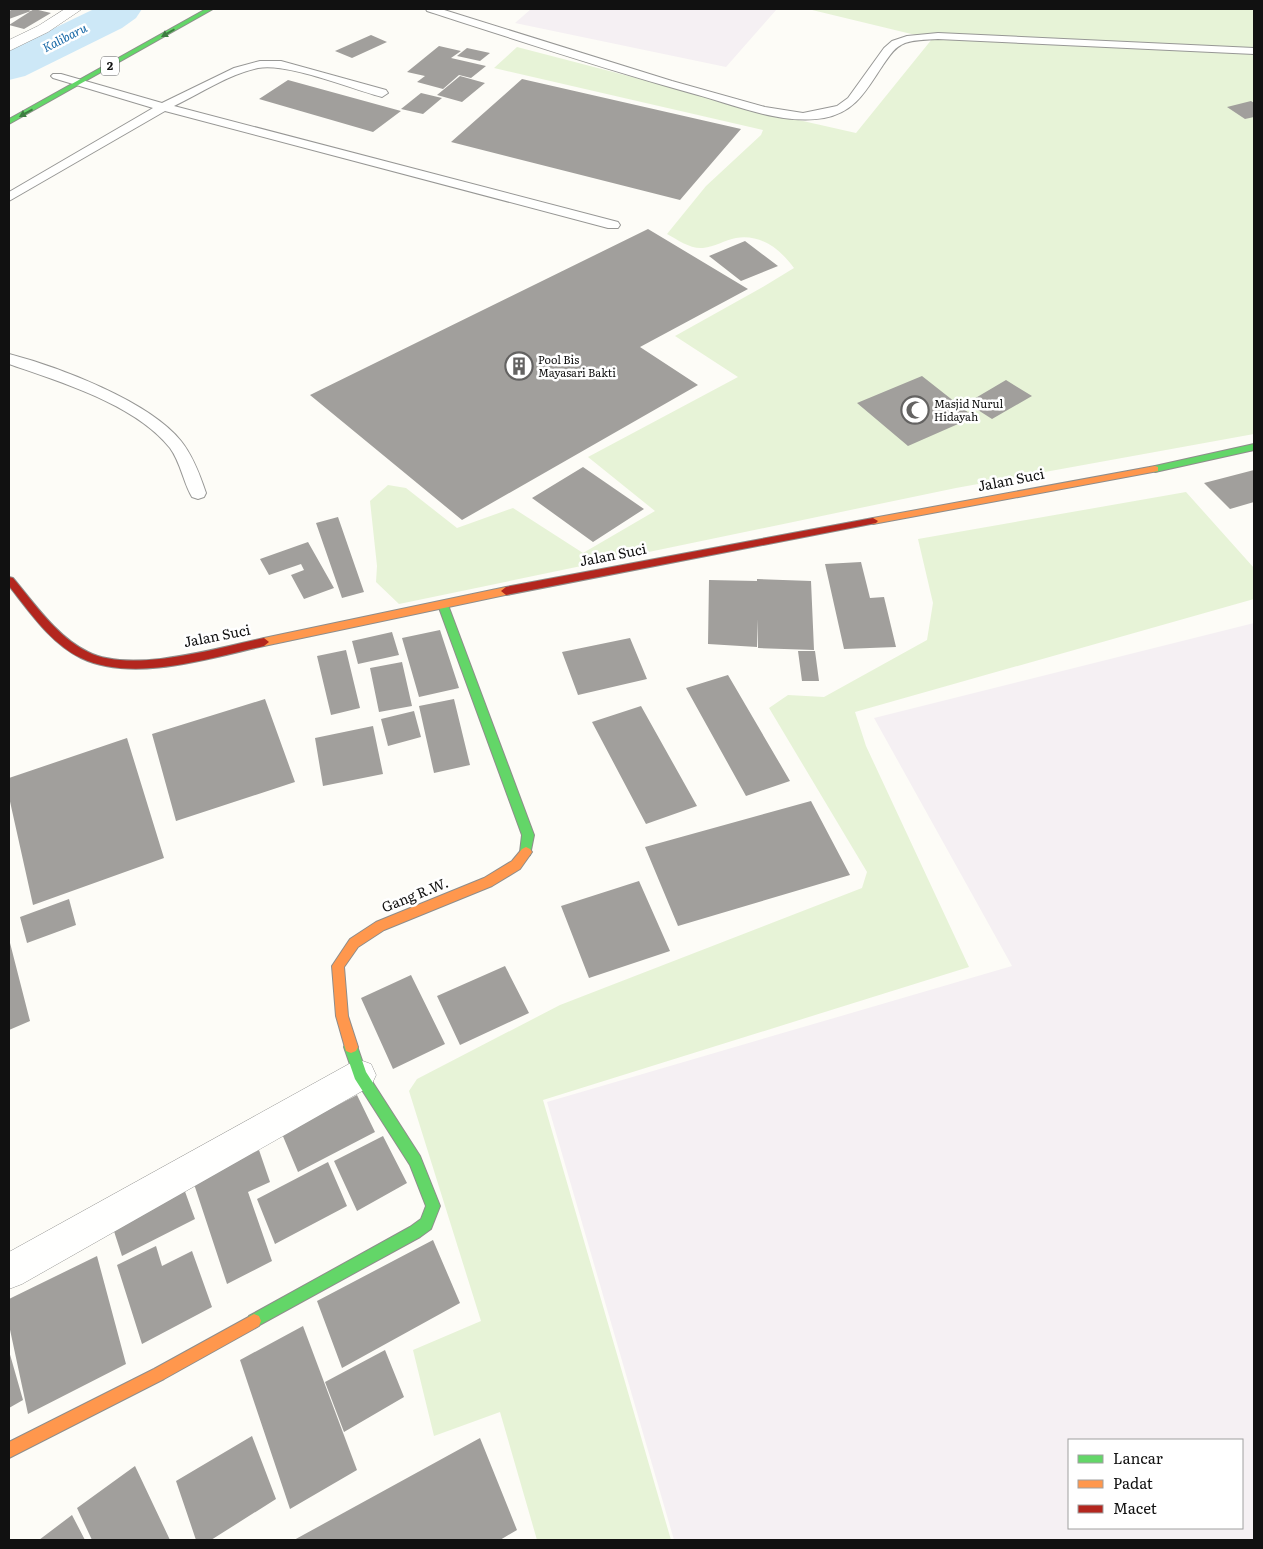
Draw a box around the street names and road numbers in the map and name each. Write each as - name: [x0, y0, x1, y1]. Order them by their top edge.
- road number: 2: [101, 56, 119, 76]
- street label: Jalan Suci: [976, 463, 1046, 495]
- street label: Jalan Suci: [578, 538, 648, 570]
- street label: Jalan Suci: [182, 619, 252, 651]
- street label: Gang R.W.: [378, 872, 451, 917]

